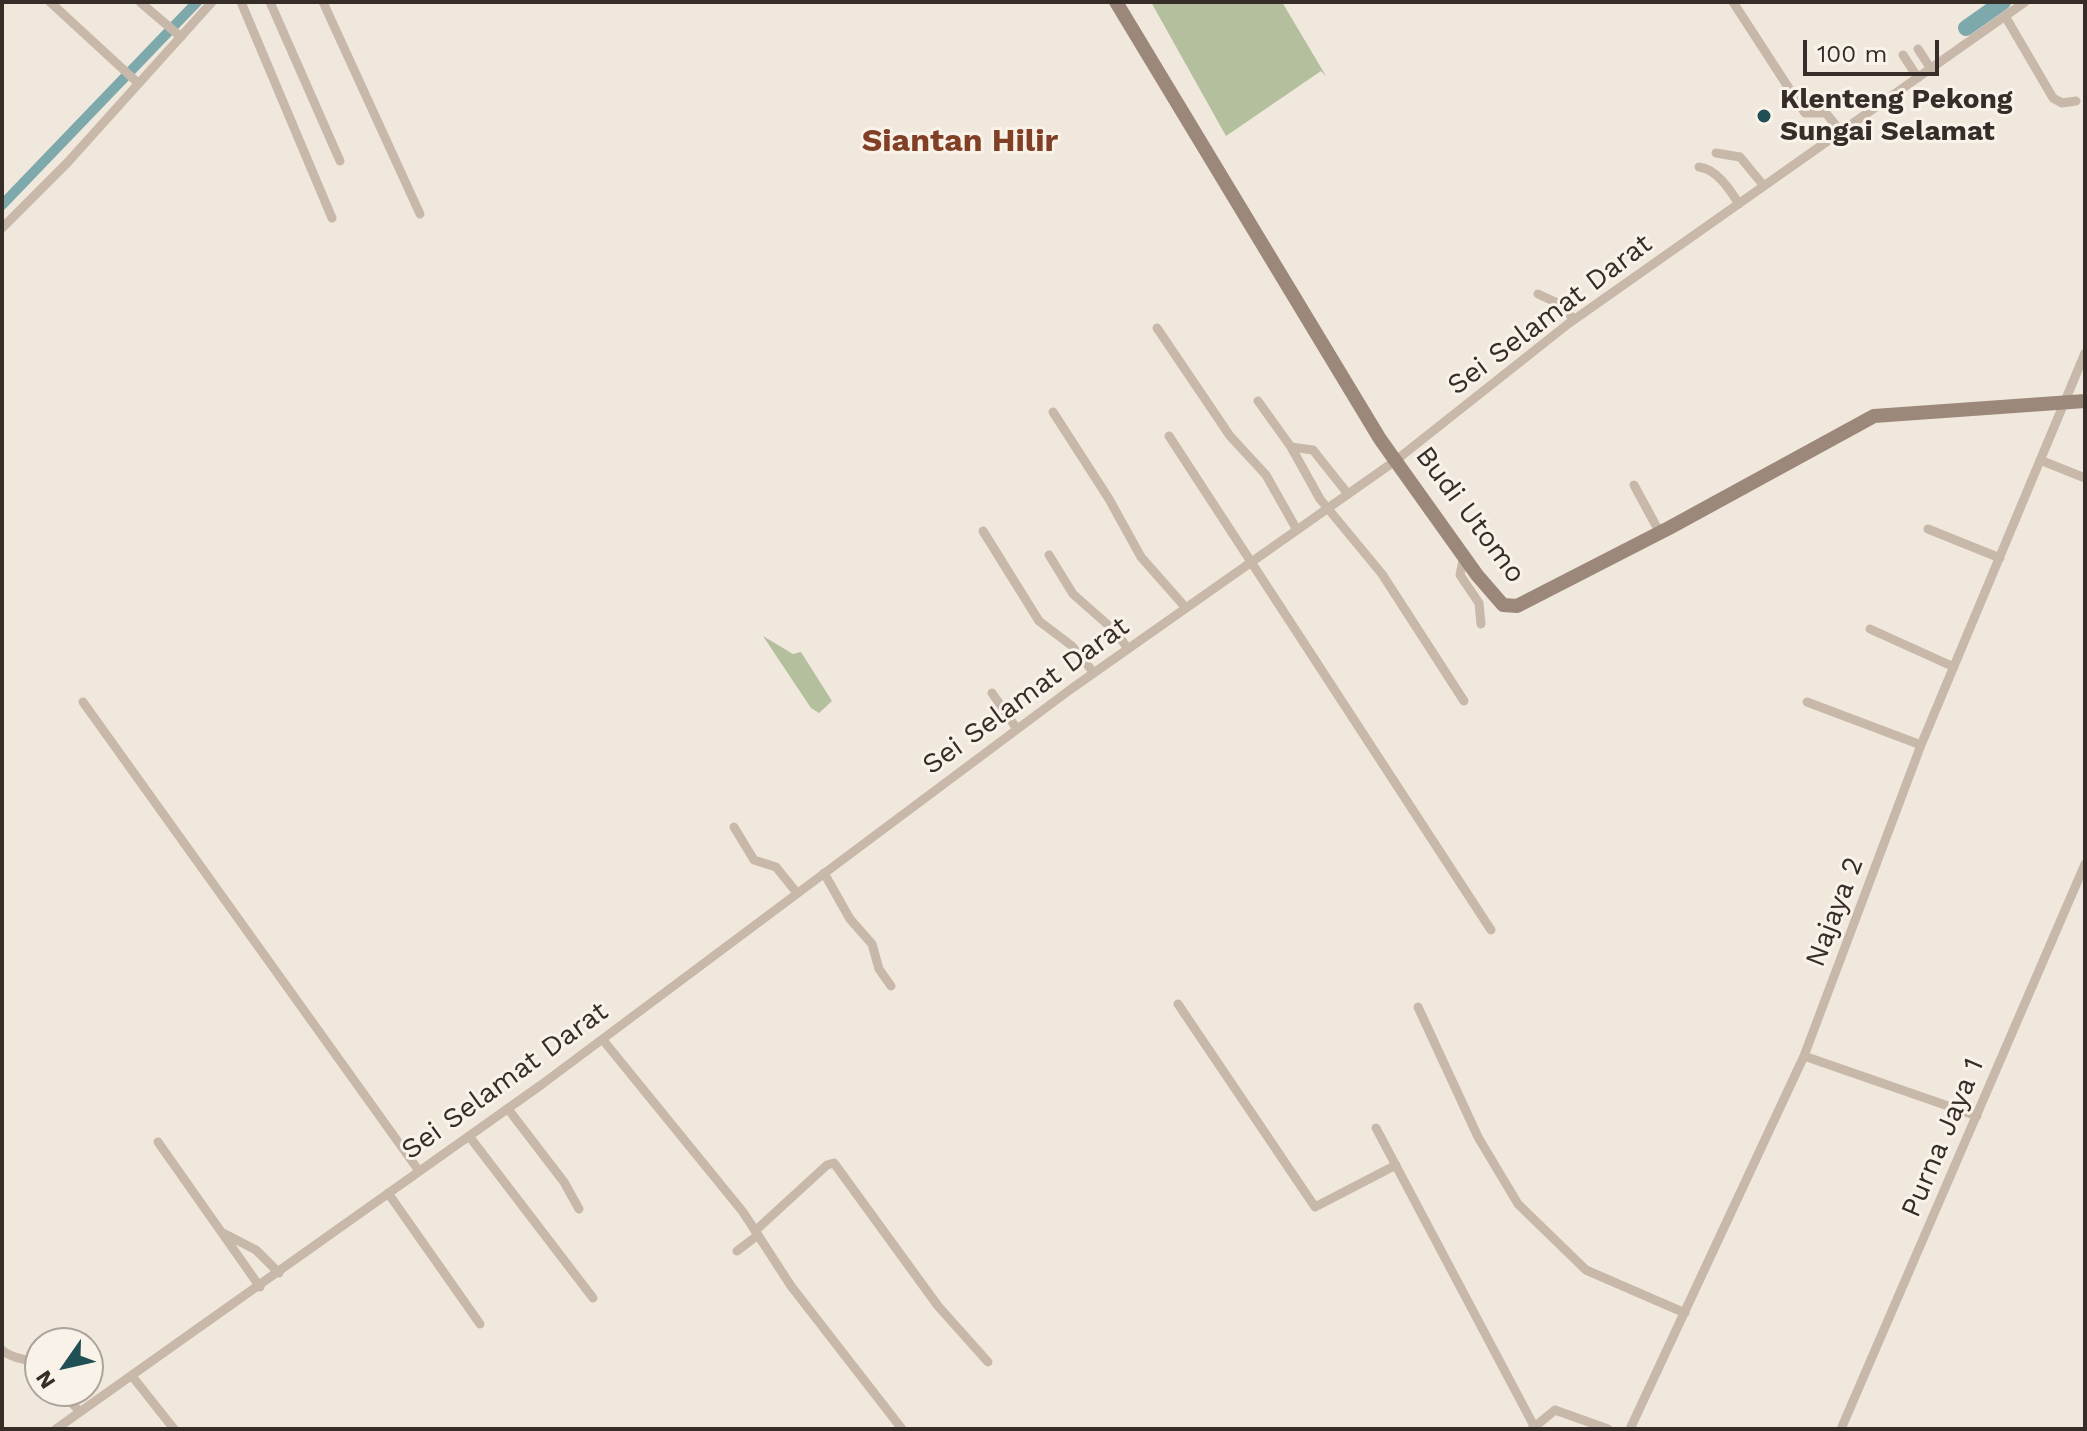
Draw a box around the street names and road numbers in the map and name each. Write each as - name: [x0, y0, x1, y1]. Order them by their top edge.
- street label: Sei Selamat Darat: [1441, 227, 1659, 403]
- street label: Budi Utomo: [1408, 440, 1532, 590]
- street label: Sei Selamat Darat: [916, 610, 1136, 782]
- street label: Najaya 2: [1799, 853, 1871, 971]
- street label: Sei Selamat Darat: [395, 995, 615, 1167]
- street label: Purna Jaya 1: [1894, 1054, 1992, 1222]

